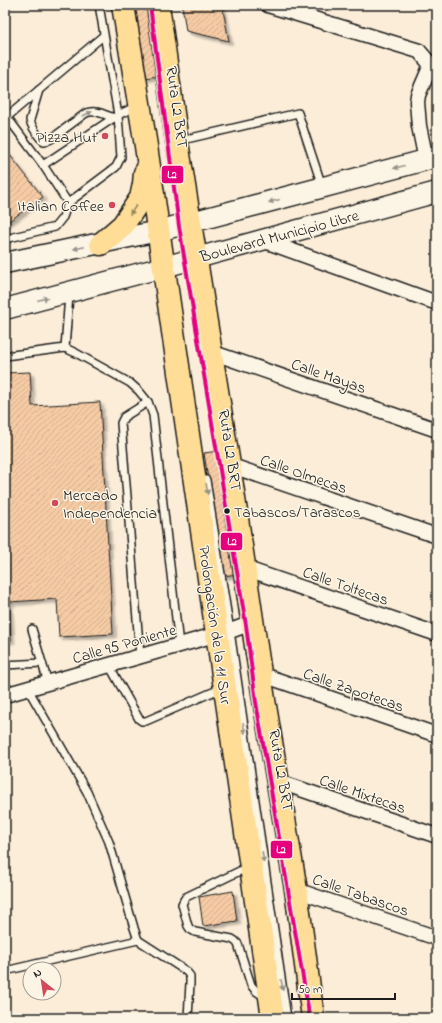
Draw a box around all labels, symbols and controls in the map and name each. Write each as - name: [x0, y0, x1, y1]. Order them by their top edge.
- street label: Ruta L2 BRT: [158, 65, 194, 150]
- one-way arrow: [81, 111, 93, 117]
- place label: Pizza Hut: [36, 126, 98, 150]
- marker: Pizza Hut: [100, 131, 110, 141]
- line badge: L2: [161, 165, 184, 184]
- one-way arrow: [393, 165, 406, 171]
- text: L2: [167, 167, 177, 183]
- place label: Italian Coffee: [17, 195, 105, 219]
- one-way arrow: [267, 198, 279, 204]
- marker: Italian Coffee: [107, 200, 117, 210]
- street label: Boulevard Municipio Libre: [196, 204, 362, 270]
- one-way arrow: [129, 205, 137, 216]
- one-way arrow: [73, 245, 85, 251]
- one-way arrow: [36, 296, 49, 302]
- street label: Calle Mayas: [288, 353, 369, 401]
- street label: Ruta L2 BRT: [211, 408, 247, 493]
- street label: Calle Olmecas: [257, 449, 350, 501]
- one-way arrow: [204, 483, 210, 495]
- place label: Mercado Independencia: [63, 484, 157, 526]
- marker: Mercado Independencia: [50, 498, 60, 508]
- place label: Tabascos/Tarascos: [234, 502, 360, 524]
- marker: Tabascos/Tarascos: [222, 506, 232, 516]
- line badge: L2: [220, 532, 243, 551]
- text: L2: [227, 534, 237, 550]
- street label: Prolongación de la 11 Sur: [191, 544, 237, 706]
- street label: Calle Toltecas: [299, 561, 392, 613]
- street label: Calle 95 Poniente: [70, 618, 180, 671]
- street label: Calle Zapotecas: [300, 662, 407, 719]
- one-way arrow: [241, 722, 247, 734]
- street label: Ruta L2 BRT: [261, 728, 299, 813]
- street label: Calle Mixtecas: [316, 769, 409, 821]
- line badge: L2: [270, 840, 293, 859]
- text: L2: [276, 842, 286, 858]
- one-way arrow: [260, 851, 266, 863]
- street label: Calle Tabascos: [309, 868, 412, 924]
- north arrow: [22, 961, 62, 1001]
- text: N: [30, 964, 45, 982]
- scale bar: [292, 975, 395, 1001]
- one-way arrow: [279, 979, 285, 991]
- text: 50 m: [298, 981, 322, 999]

